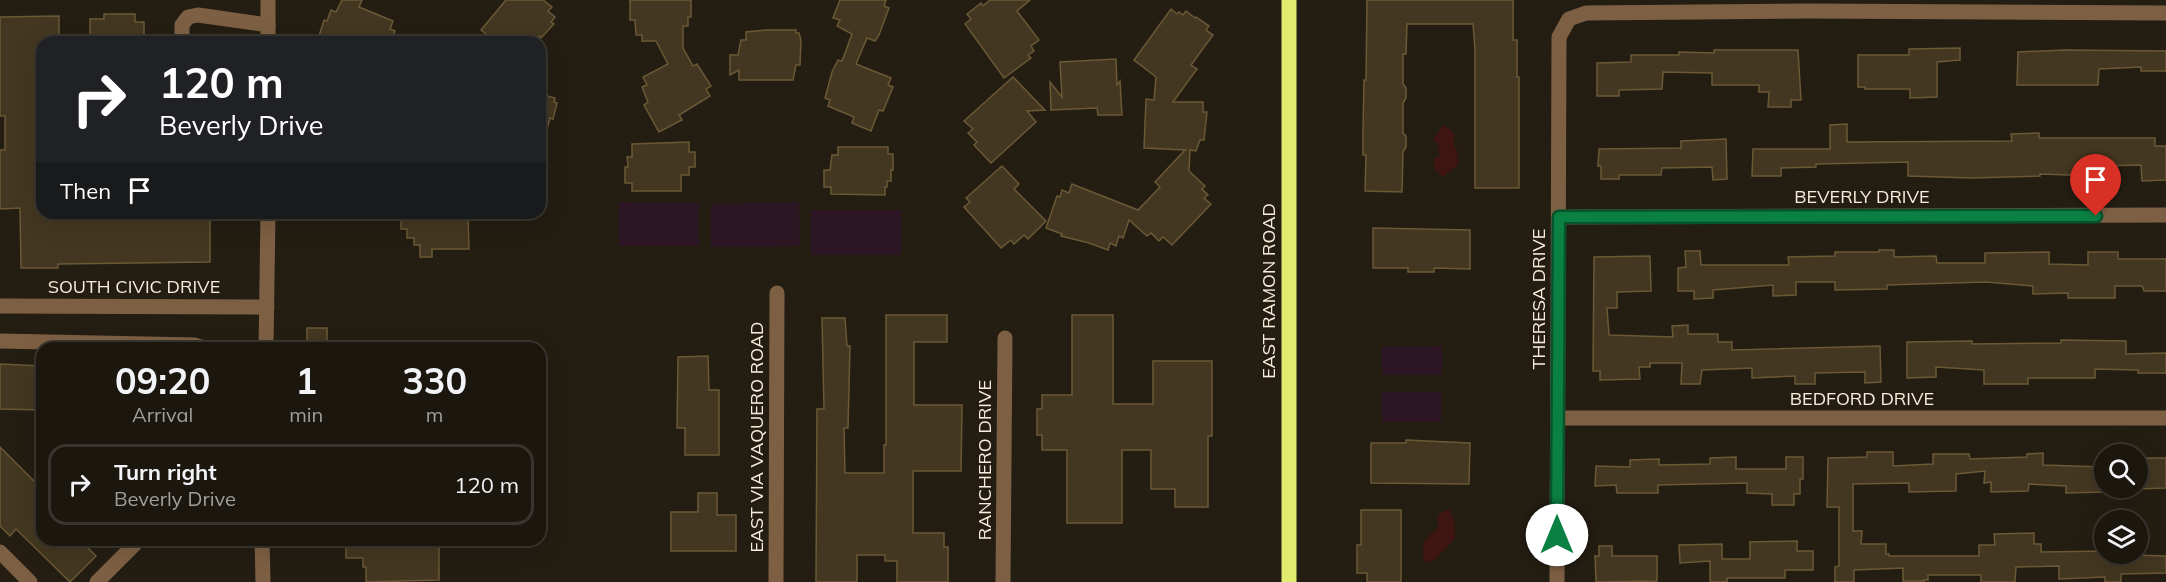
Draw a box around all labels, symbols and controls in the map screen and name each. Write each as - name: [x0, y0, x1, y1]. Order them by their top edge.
- text: 120 m: [159, 56, 284, 109]
- icon: right: [60, 60, 138, 138]
- text: Beverly Drive: [159, 108, 324, 142]
- pin: [2070, 154, 2121, 216]
- icon: arrive: [2079, 163, 2112, 196]
- icon: arrive: [123, 174, 156, 207]
- text: Then: [60, 177, 111, 205]
- street label: BEVERLY DRIVE: [1794, 185, 1930, 208]
- street label: EAST RAMON ROAD: [1257, 203, 1280, 379]
- street label: THERESA DRIVE: [1527, 229, 1550, 369]
- street label: SOUTH CIVIC DRIVE: [48, 275, 220, 298]
- street label: EAST VIA VAQUERO ROAD: [745, 322, 768, 553]
- text: 09:20: [115, 358, 210, 403]
- text: 1: [295, 358, 317, 403]
- text: 330: [402, 358, 467, 403]
- street label: RANCHERO DRIVE: [973, 380, 996, 540]
- street label: BEDFORD DRIVE: [1790, 387, 1934, 410]
- text: Arrival: [132, 402, 193, 427]
- text: min: [289, 402, 323, 427]
- text: m: [426, 402, 443, 427]
- map controls: [2094, 444, 2148, 564]
- button: search: [2094, 444, 2148, 498]
- text: Turn right: [114, 458, 217, 486]
- icon: right: [63, 468, 96, 501]
- text: 120 m: [454, 471, 519, 499]
- text: Beverly Drive: [114, 486, 236, 511]
- position arrow: [1525, 503, 1589, 567]
- button: layers: [2094, 510, 2148, 564]

